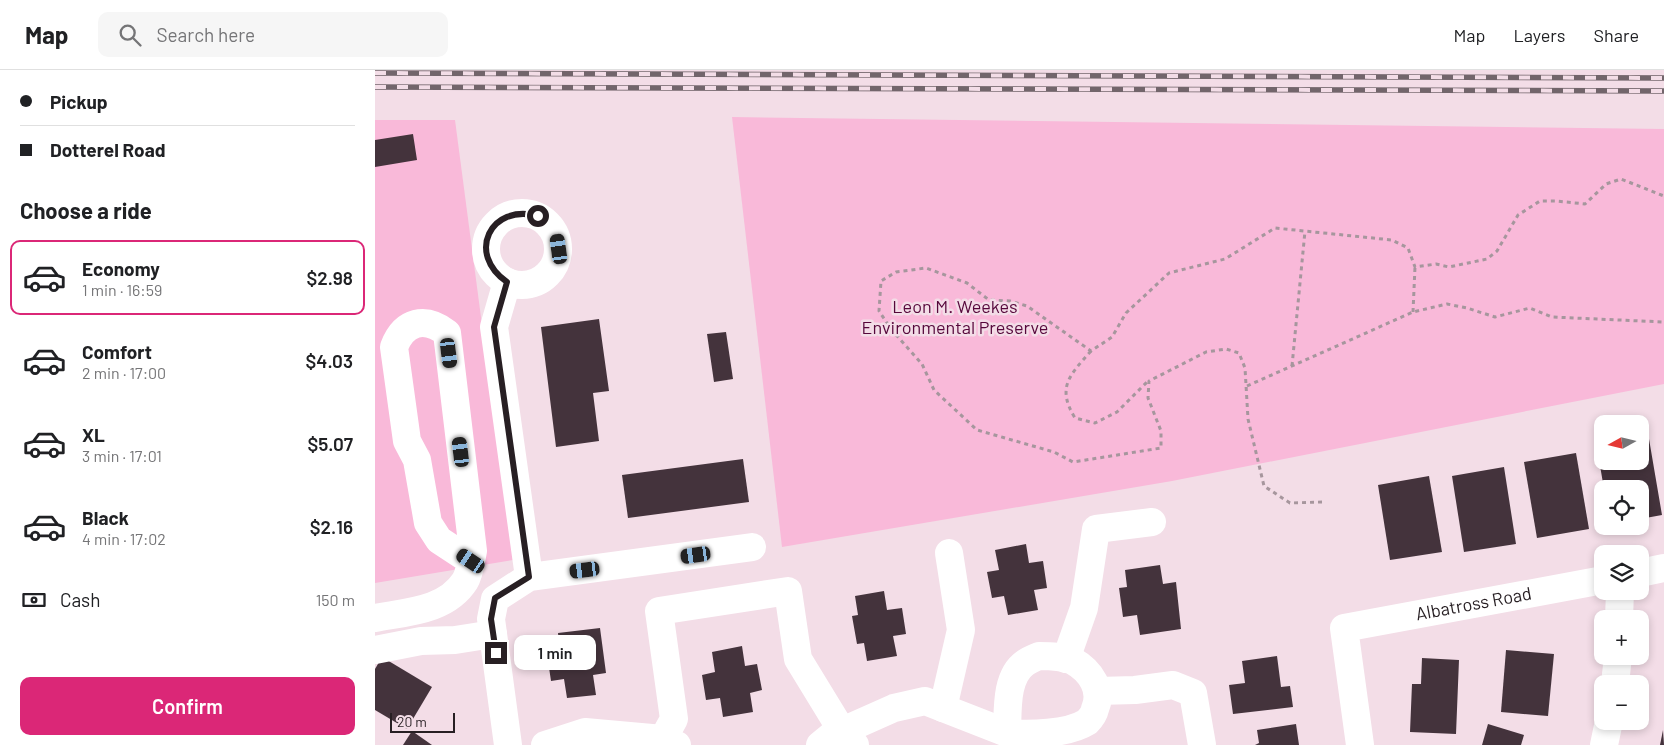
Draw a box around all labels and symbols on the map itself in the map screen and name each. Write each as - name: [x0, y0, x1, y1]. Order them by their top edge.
- route start: [527, 205, 549, 227]
- car: [549, 233, 568, 265]
- park label: Leon M. Weekes Environmental Preserve: [862, 295, 1048, 338]
- car: [439, 337, 458, 369]
- north arrow: [1594, 415, 1649, 470]
- car: [451, 436, 470, 468]
- car: [680, 545, 711, 565]
- car: [454, 546, 487, 576]
- car: [569, 561, 600, 579]
- street label: Albatross Road: [1414, 581, 1533, 624]
- callout: 1 min: [513, 636, 596, 670]
- route end: [485, 642, 507, 664]
- scale bar: [390, 710, 455, 733]

